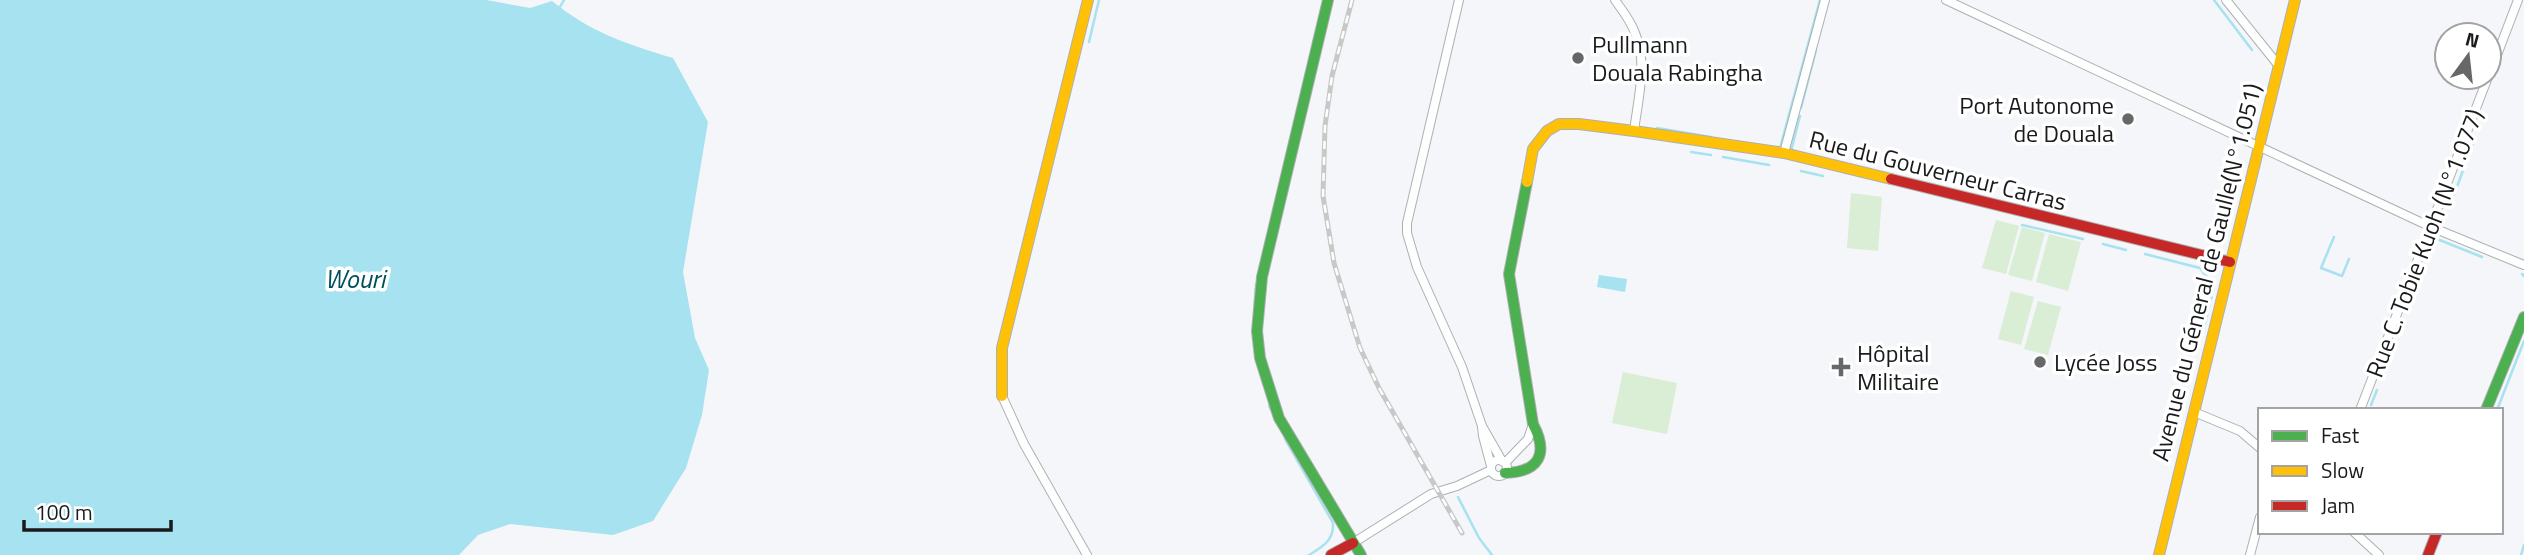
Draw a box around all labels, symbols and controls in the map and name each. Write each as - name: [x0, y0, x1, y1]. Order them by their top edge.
- north arrow: [2433, 21, 2503, 91]
- text: N: [2462, 23, 2483, 55]
- place label: Pullmann Douala Rabingha: [1592, 26, 1763, 90]
- marker: Pullmann Douala Rabingha: [1570, 50, 1586, 66]
- street label: Avenue du Géneral de Gaulle(N°1.051): [2142, 79, 2270, 465]
- place label: Port Autonome de Douala: [1959, 87, 2114, 151]
- street label: Rue C. Tobie Kuoh (N°1.077): [2356, 104, 2492, 382]
- marker: Port Autonome de Douala: [2120, 111, 2136, 127]
- street label: Rue du Gouverneur Carras: [1806, 121, 2070, 219]
- water label: Wouri: [325, 259, 388, 298]
- place label: Hôpital Militaire: [1857, 335, 1939, 399]
- place label: Lycée Joss: [2054, 344, 2157, 380]
- marker: Lycée Joss: [2032, 354, 2048, 370]
- marker: Hôpital Militaire: [1831, 357, 1851, 377]
- legend: [2258, 408, 2503, 534]
- text: Fast: [2321, 419, 2360, 451]
- text: Slow: [2321, 454, 2364, 486]
- scale bar: [24, 489, 172, 532]
- text: Jam: [2321, 489, 2355, 521]
- text: 100 m: [35, 496, 92, 528]

